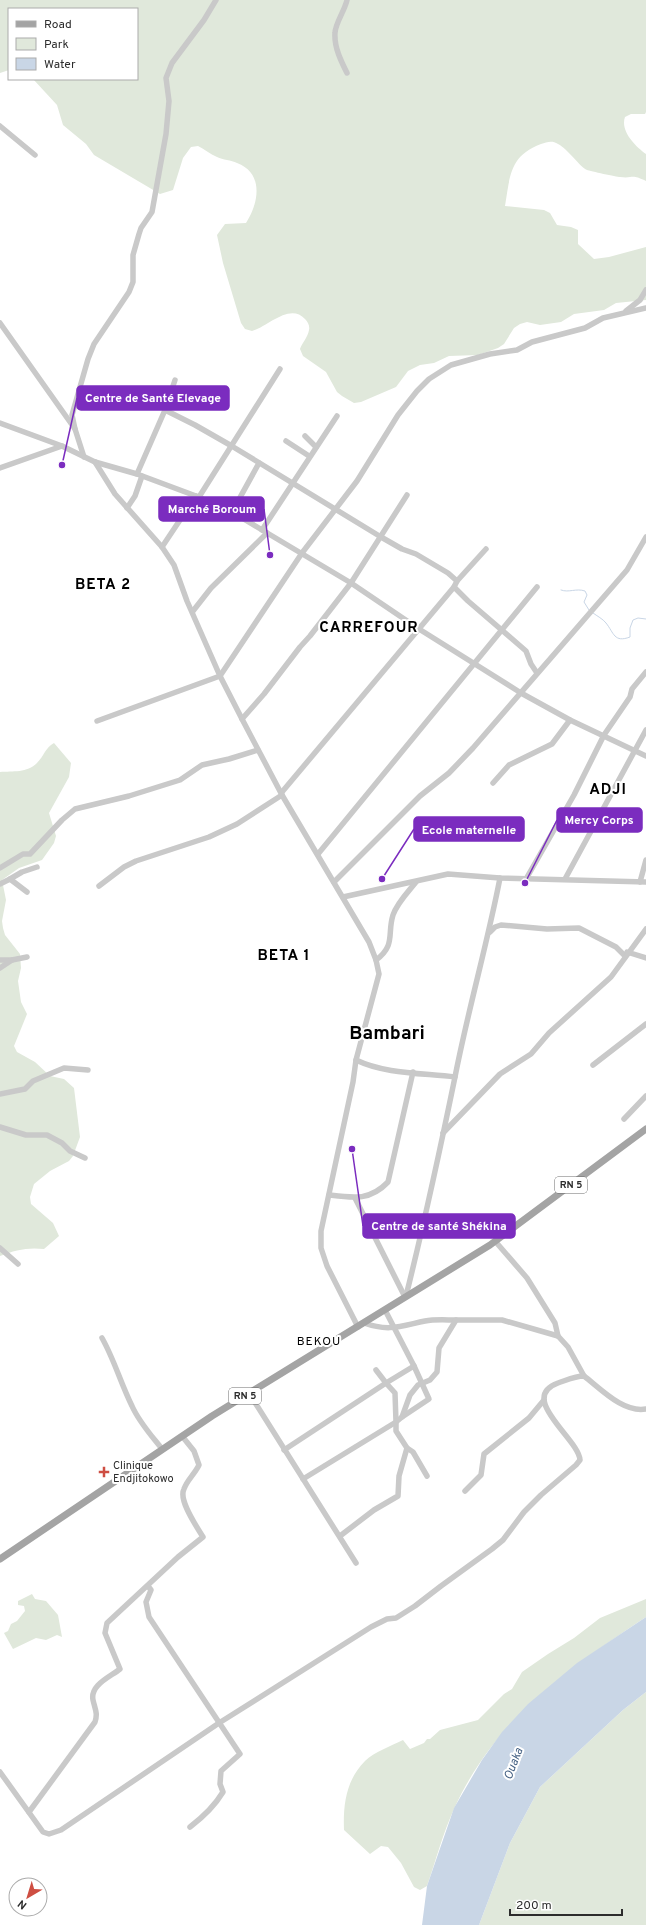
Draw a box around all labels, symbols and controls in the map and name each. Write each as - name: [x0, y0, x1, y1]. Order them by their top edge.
- legend: [8, 8, 138, 80]
- text: Road: [44, 17, 72, 33]
- text: Park: [44, 37, 69, 53]
- text: Water: [44, 57, 76, 73]
- callout: Centre de Santé Elevage: [77, 386, 229, 410]
- text: Centre de Santé Elevage: [85, 391, 221, 407]
- callout: Marché Boroum: [159, 497, 264, 521]
- text: Marché Boroum: [168, 502, 256, 518]
- district label: BETA 2: [75, 576, 131, 595]
- district label: CARREFOUR: [319, 619, 419, 638]
- district label: ADJI: [589, 781, 627, 800]
- callout: Mercy Corps: [557, 808, 642, 832]
- text: Mercy Corps: [564, 813, 634, 829]
- callout: Ecole maternelle: [414, 817, 524, 841]
- text: Ecole maternelle: [422, 823, 516, 839]
- district label: BETA 1: [257, 947, 311, 966]
- district label: Bambari: [349, 1022, 425, 1046]
- road number: RN 5: [555, 1177, 587, 1193]
- callout: Centre de santé Shékina: [363, 1214, 515, 1238]
- text: Centre de santé Shékina: [371, 1219, 507, 1235]
- district label: BEKOU: [297, 1334, 341, 1350]
- road number: RN 5: [229, 1388, 261, 1404]
- place label: Clinique Endjitokowo: [113, 1459, 174, 1486]
- marker: Clinique Endjitokowo: [98, 1466, 110, 1478]
- water label: Ouaka: [501, 1745, 528, 1782]
- north arrow: [8, 1877, 48, 1917]
- scale bar: [510, 1891, 622, 1917]
- text: N: [15, 1896, 30, 1912]
- text: 200 m: [516, 1898, 552, 1914]

